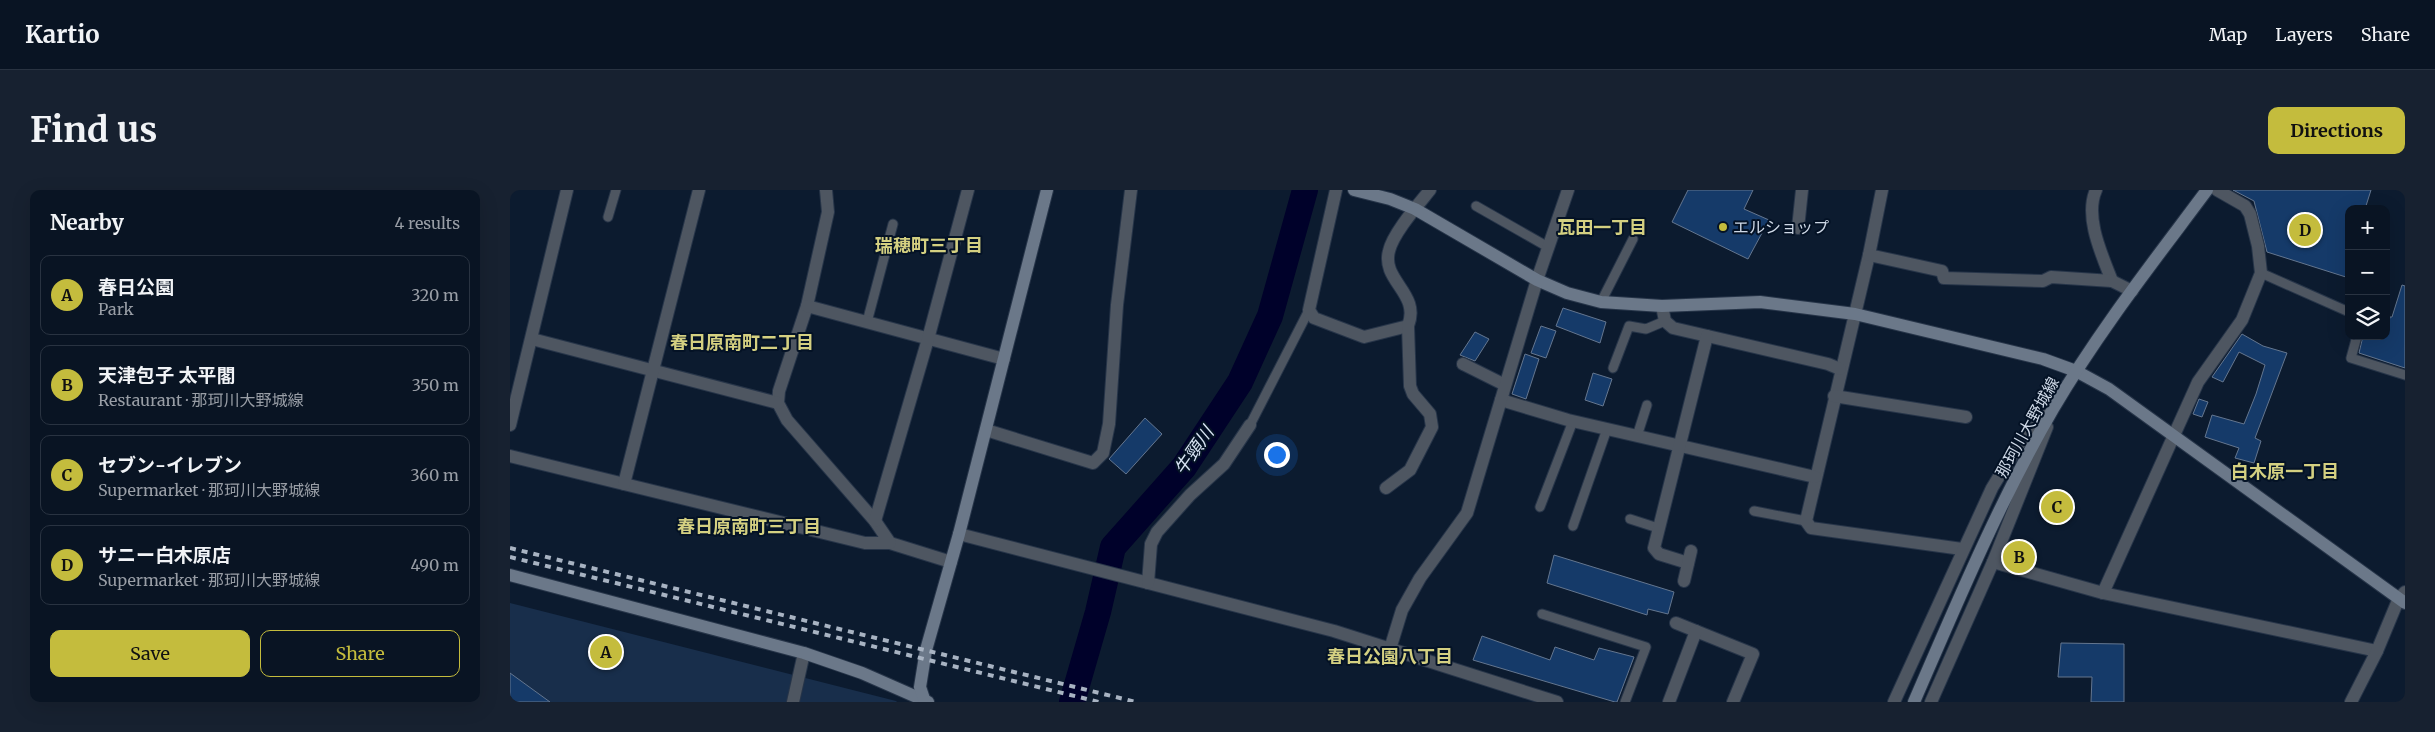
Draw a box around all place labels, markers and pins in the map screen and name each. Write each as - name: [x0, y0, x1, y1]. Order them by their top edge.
- pin: D: [2289, 211, 2321, 249]
- place label: エルショップ: [1733, 217, 1829, 237]
- marker: エルショップ: [1717, 221, 1729, 233]
- pin: C: [2041, 488, 2073, 526]
- pin: B: [2003, 538, 2035, 576]
- pin: A: [590, 633, 622, 671]

